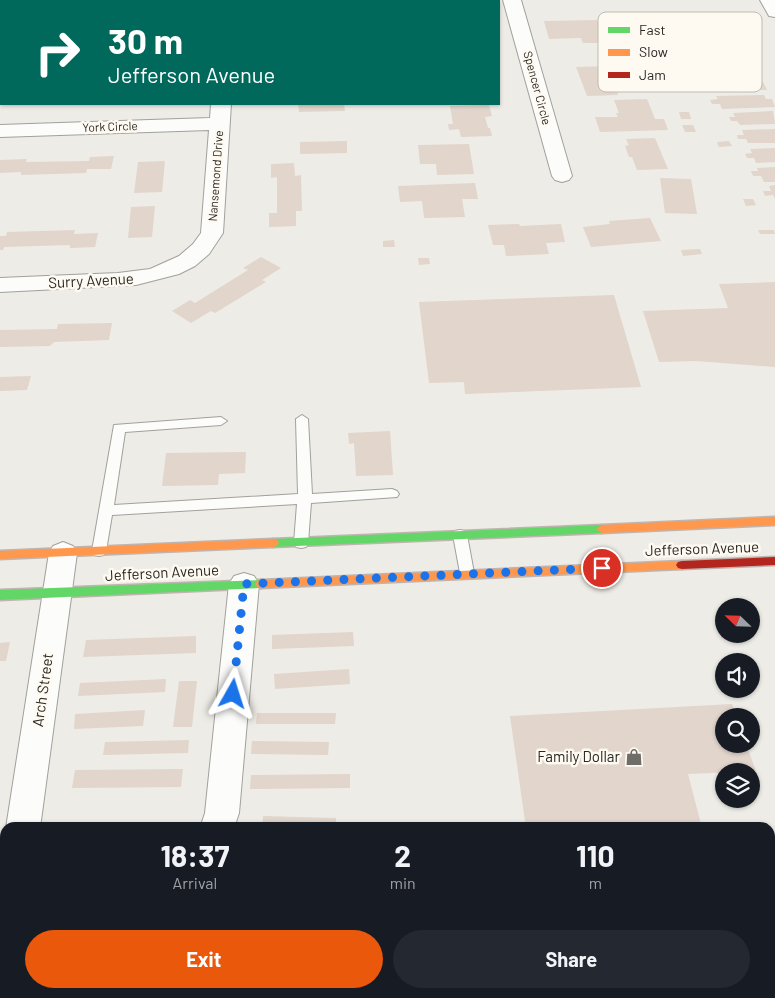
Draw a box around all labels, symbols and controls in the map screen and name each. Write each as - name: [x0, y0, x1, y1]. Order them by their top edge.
- legend: [598, 12, 762, 92]
- text: 30 m: [108, 19, 183, 61]
- icon: right: [25, 20, 90, 85]
- text: Fast: [639, 21, 665, 38]
- text: Slow: [639, 43, 668, 60]
- street label: Spencer Circle: [521, 49, 555, 126]
- text: Jefferson Avenue: [108, 61, 275, 87]
- text: Jam: [639, 66, 666, 83]
- street label: York Circle: [82, 118, 138, 134]
- street label: Nansemond Drive: [205, 130, 225, 222]
- street label: Surry Avenue: [48, 269, 134, 291]
- street label: Jefferson Avenue: [645, 537, 759, 559]
- pin: [581, 547, 623, 589]
- icon: arrive: [588, 554, 616, 582]
- street label: Jefferson Avenue: [105, 560, 219, 584]
- north arrow: [715, 598, 760, 642]
- map controls: [715, 598, 760, 808]
- street label: Arch Street: [28, 652, 56, 728]
- button: sound: [715, 653, 760, 698]
- position arrow: [206, 667, 258, 719]
- button: search: [715, 708, 760, 753]
- place label: Family Dollar: [537, 747, 621, 765]
- shop icon: Family Dollar: [624, 747, 644, 767]
- button: layers: [715, 763, 760, 808]
- text: 18:37: [160, 837, 229, 873]
- text: 2: [394, 837, 411, 873]
- text: 110: [576, 837, 615, 873]
- text: Arrival: [172, 873, 217, 892]
- text: min: [390, 873, 416, 892]
- text: m: [589, 873, 602, 892]
- button: Exit: [25, 930, 383, 988]
- button: Share: [393, 930, 750, 988]

